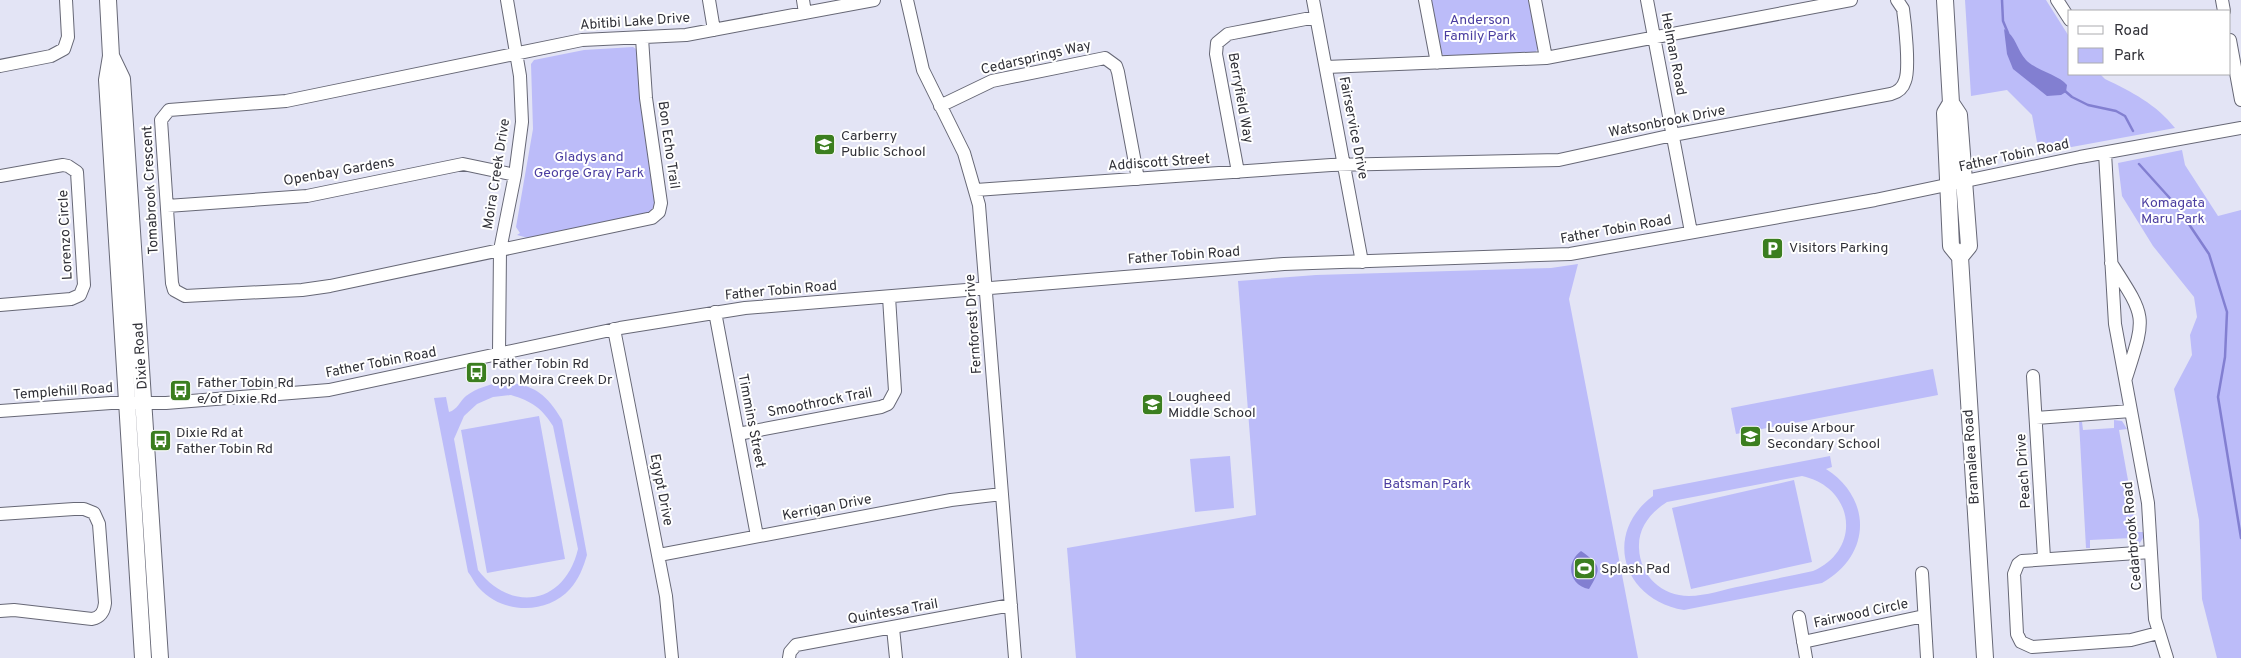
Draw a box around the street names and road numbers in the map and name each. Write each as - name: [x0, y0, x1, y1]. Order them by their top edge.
- street label: Abitibi Lake Drive: [579, 10, 691, 34]
- street label: Helman Road: [1657, 11, 1689, 97]
- street label: Cedarsprings Way: [979, 37, 1093, 79]
- street label: Berryfield Way: [1224, 51, 1256, 145]
- street label: Fairservice Drive: [1335, 75, 1371, 181]
- street label: Bon Echo Trail: [653, 100, 683, 190]
- street label: Watsonbrook Drive: [1607, 102, 1727, 142]
- street label: Moira Creek Drive: [480, 117, 514, 231]
- street label: Tomabrook Crescent: [139, 125, 163, 255]
- street label: Father Tobin Road: [1957, 136, 2071, 176]
- street label: Addiscott Street: [1107, 151, 1211, 175]
- street label: Openbay Gardens: [282, 154, 396, 190]
- street label: Lorenzo Circle: [55, 190, 77, 280]
- street label: Father Tobin Road: [1559, 212, 1673, 248]
- street label: Father Tobin Road: [1127, 244, 1241, 268]
- street label: Fernforest Drive: [962, 273, 986, 375]
- street label: Father Tobin Road: [724, 278, 838, 304]
- street label: Dixie Road: [130, 322, 152, 390]
- street label: Father Tobin Road: [324, 344, 438, 382]
- street label: Timmins Street: [734, 373, 768, 469]
- street label: Templehill Road: [12, 380, 114, 404]
- street label: Smoothrock Trail: [766, 385, 874, 421]
- street label: Bramalea Road: [1960, 409, 1984, 505]
- street label: Peach Drive: [2013, 433, 2035, 509]
- street label: Egypt Drive: [646, 453, 676, 527]
- street label: Cedarbrook Road: [2120, 481, 2146, 591]
- street label: Kerrigan Drive: [781, 491, 873, 525]
- street label: Quintessa Trail: [846, 596, 940, 628]
- street label: Fairwood Circle: [1812, 596, 1910, 632]

